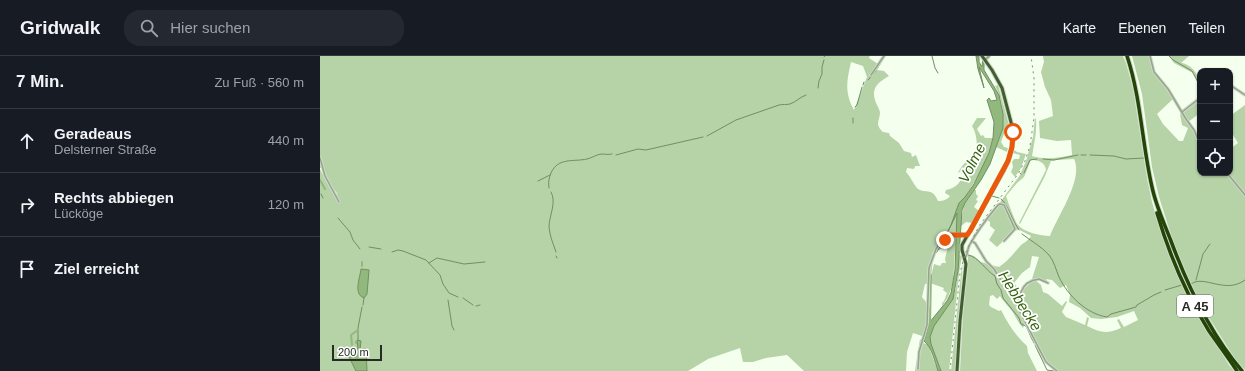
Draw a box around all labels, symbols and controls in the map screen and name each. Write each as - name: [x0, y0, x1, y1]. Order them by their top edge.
- search box: [124, 10, 404, 46]
- text: Gridwalk: [20, 17, 100, 38]
- icon: search: [138, 17, 160, 39]
- text: Hier suchen: [170, 19, 250, 36]
- text: Karte: [1063, 20, 1096, 36]
- text: Ebenen: [1118, 20, 1166, 36]
- text: Teilen: [1188, 20, 1225, 36]
- map controls: [1197, 68, 1233, 176]
- button: +: [1197, 68, 1233, 104]
- text: 7 Min.: [16, 72, 64, 91]
- text: Zu Fuß · 560 m: [214, 75, 304, 90]
- button: −: [1197, 104, 1233, 140]
- route start: [1004, 123, 1022, 141]
- text: Geradeaus: [54, 125, 132, 142]
- icon: ahead: [16, 130, 38, 152]
- text: 440 m: [268, 133, 304, 148]
- water label: Volme: [954, 140, 989, 185]
- button: locate: [1197, 140, 1233, 176]
- text: Delsterner Straße: [54, 142, 157, 157]
- text: Rechts abbiegen: [54, 189, 174, 206]
- icon: right: [16, 194, 38, 216]
- text: 120 m: [268, 197, 304, 212]
- text: Lücköge: [54, 206, 103, 221]
- route end: [936, 231, 954, 249]
- icon: arrive: [16, 258, 38, 280]
- text: Ziel erreicht: [54, 260, 139, 277]
- water label: Hebbecke: [995, 268, 1046, 334]
- road number: A 45: [1177, 295, 1213, 317]
- scale bar: [332, 343, 382, 362]
- text: 200 m: [338, 346, 369, 358]

